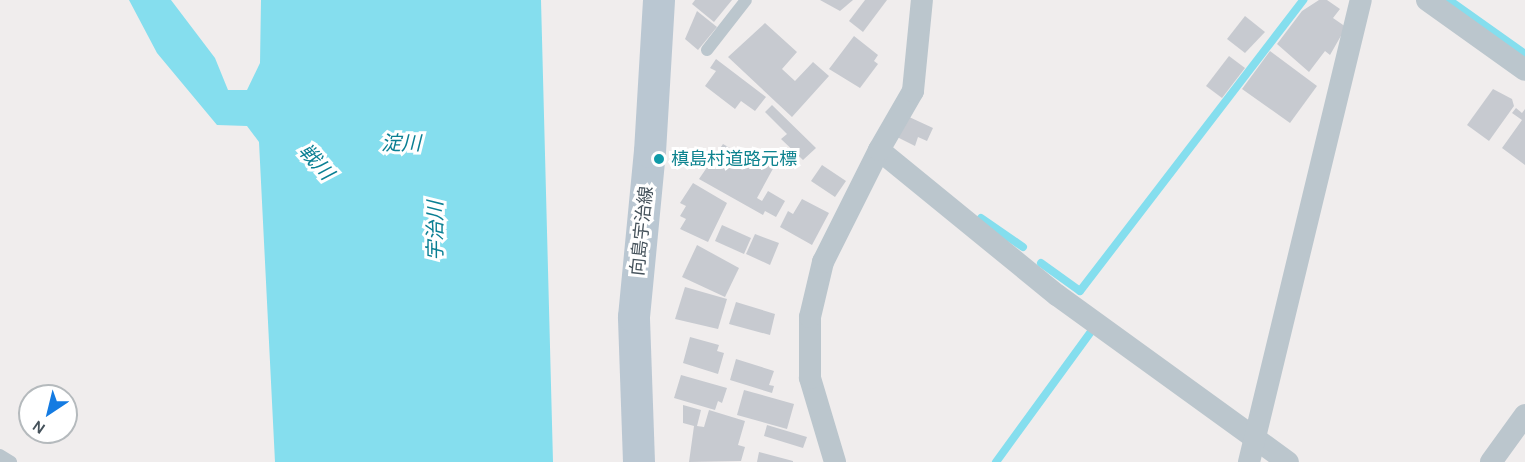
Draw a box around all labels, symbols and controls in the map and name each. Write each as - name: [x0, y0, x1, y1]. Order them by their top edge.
- water label: 淀川: [381, 131, 421, 155]
- water label: 戦川: [294, 139, 338, 185]
- place label: 槙島村道路元標: [671, 148, 797, 170]
- marker: 槙島村道路元標: [652, 152, 666, 166]
- street label: 向島宇治線: [627, 185, 657, 277]
- water label: 宇治川: [423, 201, 447, 261]
- north arrow: [18, 384, 78, 444]
- text: N: [28, 416, 49, 439]

